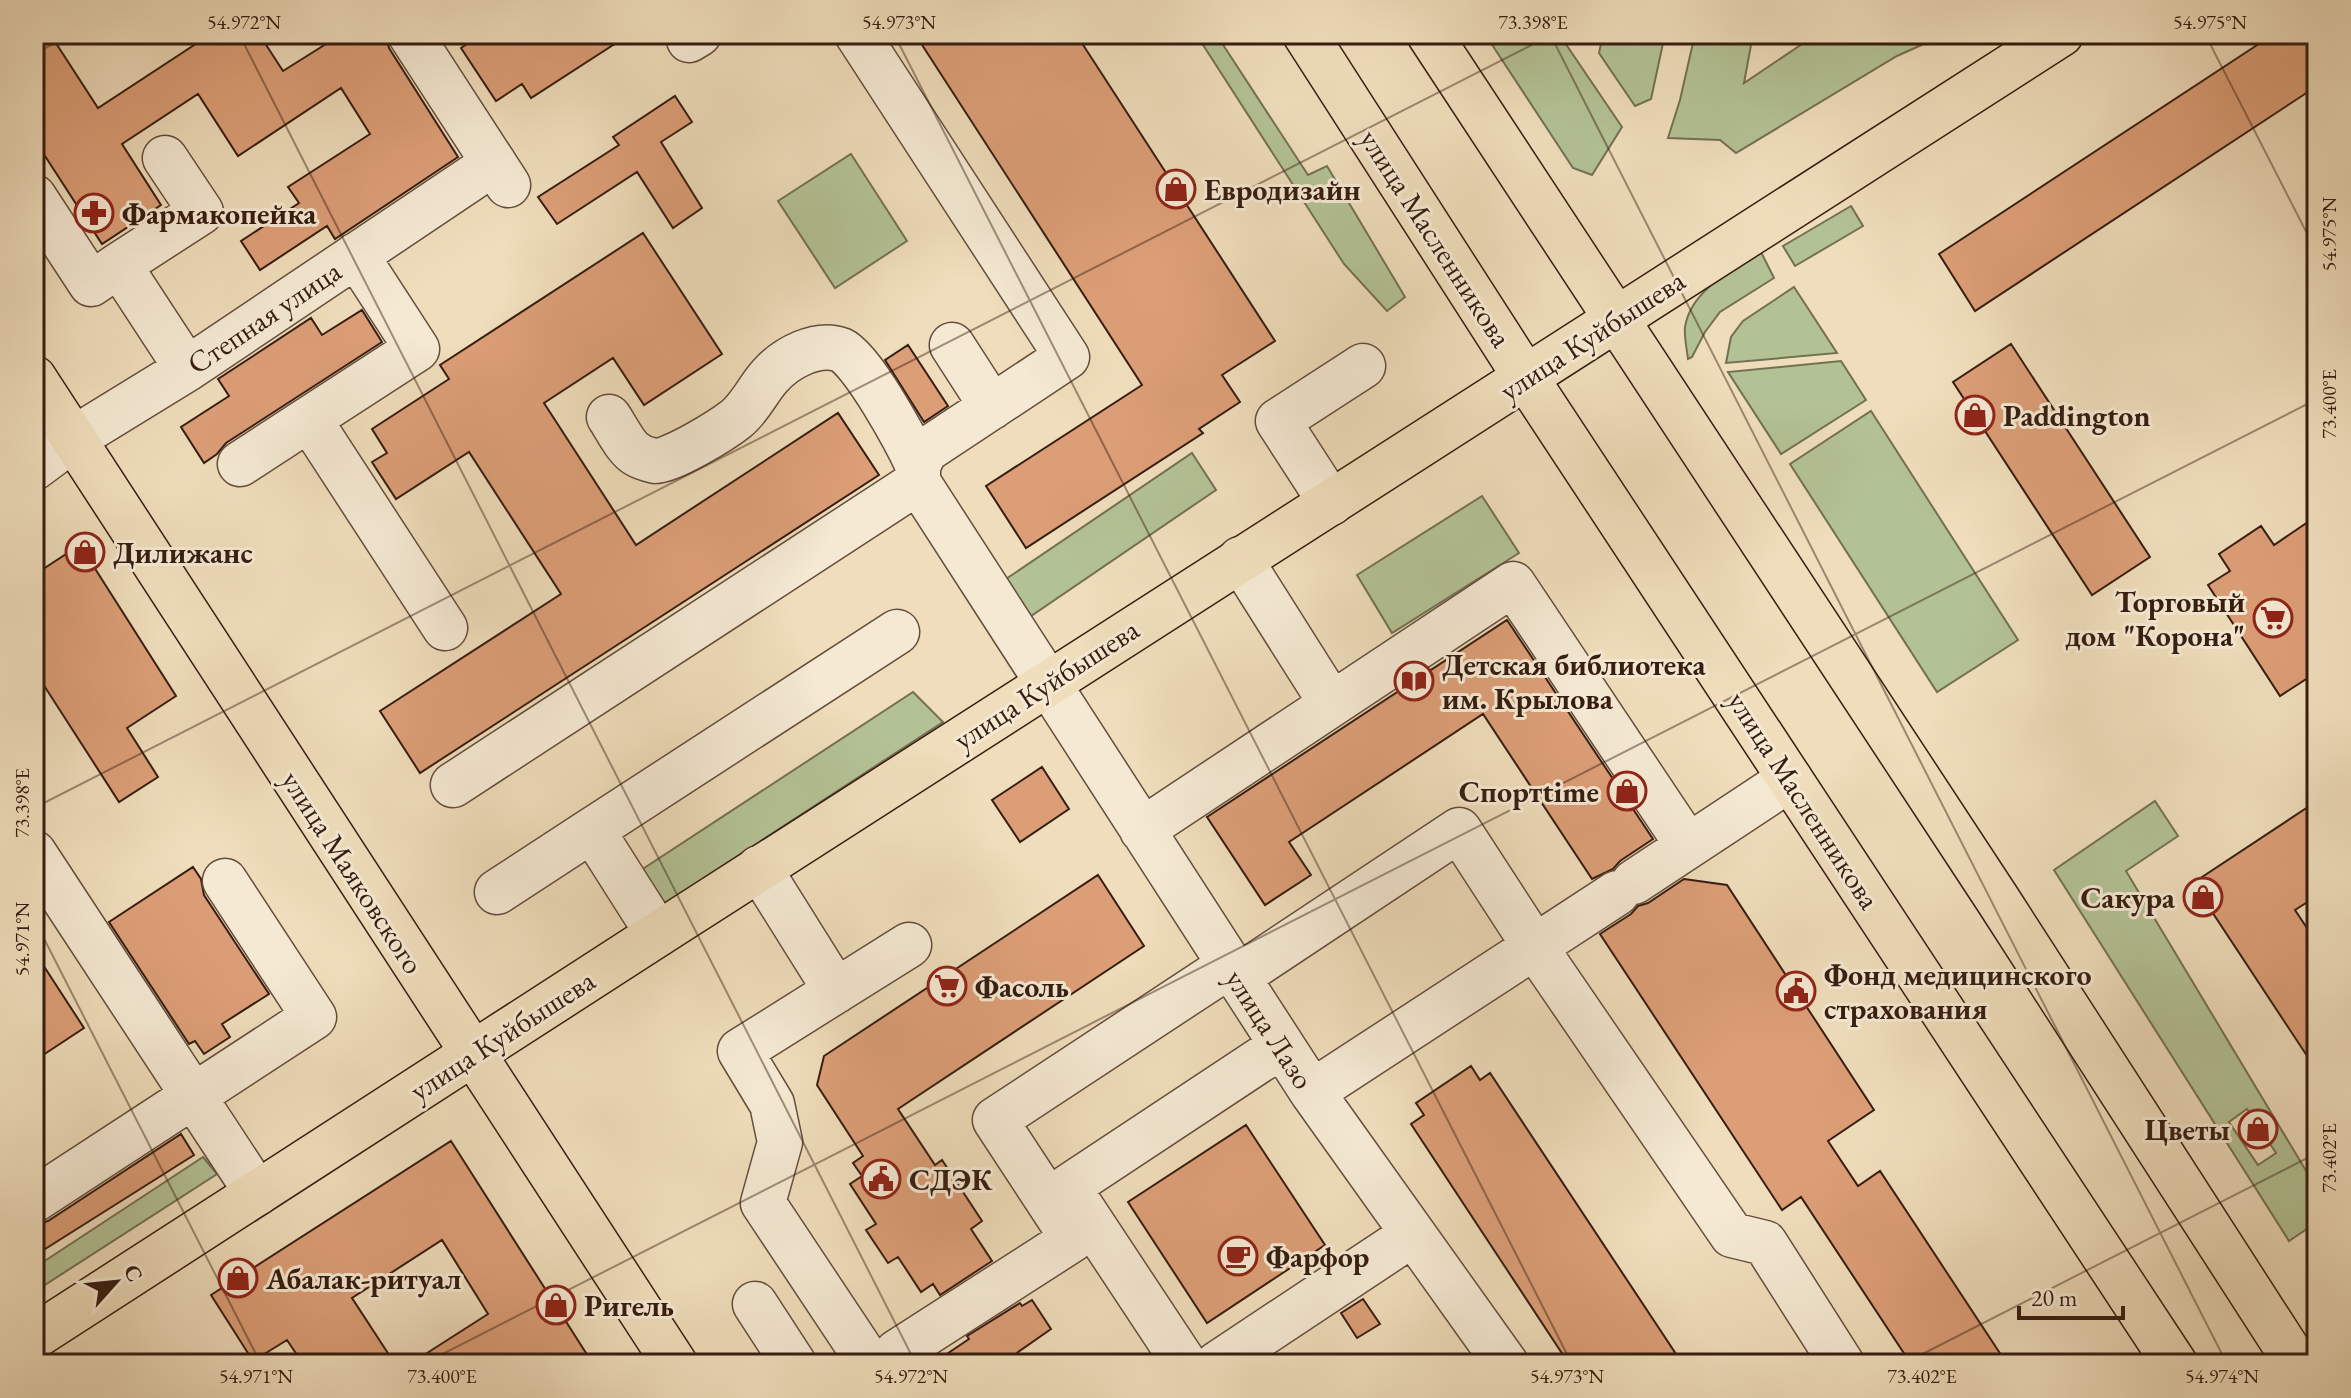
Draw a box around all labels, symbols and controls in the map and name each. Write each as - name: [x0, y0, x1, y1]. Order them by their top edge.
- text: 54.972°N: [207, 9, 281, 35]
- text: 54.973°N: [862, 9, 936, 35]
- text: 73.398°E: [1498, 9, 1568, 35]
- text: 54.975°N: [2173, 9, 2247, 35]
- street label: улица Масленникова: [1351, 122, 1521, 354]
- shop icon: Евродизайн: [1155, 168, 1197, 210]
- place label: Евродизайн: [1204, 170, 1361, 209]
- pharmacy icon: Фармакопейка: [73, 192, 115, 234]
- place label: Фармакопейка: [122, 194, 317, 233]
- text: 54.975°N: [2316, 197, 2342, 271]
- street label: Степная улица: [180, 251, 348, 383]
- street label: улица Куйбышева: [1492, 261, 1692, 409]
- text: 73.400°E: [2316, 369, 2342, 439]
- shop icon: Paddington: [1954, 394, 1996, 436]
- place label: Paddington: [2003, 396, 2150, 435]
- shop icon: Дилижанс: [64, 531, 106, 573]
- place label: Дилижанс: [113, 533, 253, 572]
- place label: Торговый дом "Корона": [2065, 582, 2245, 655]
- supermarket icon: Торговый дом "Корона": [2252, 597, 2294, 639]
- street label: улица Куйбышева: [946, 610, 1146, 758]
- place label: Детская библиотека им. Крылова: [1442, 645, 1706, 718]
- library icon: Детская библиотека им. Крылова: [1393, 660, 1435, 702]
- street label: улица Масленникова: [1719, 684, 1889, 916]
- street label: улица Маяковского: [273, 763, 433, 981]
- text: 73.398°E: [9, 768, 35, 838]
- shop icon: Спортtime: [1606, 770, 1648, 812]
- place label: Спортtime: [1459, 772, 1599, 811]
- shop icon: Сакура: [2182, 876, 2224, 918]
- place label: Сакура: [2080, 878, 2176, 917]
- text: 54.971°N: [9, 902, 35, 976]
- place label: Фонд медицинского страхования: [1824, 955, 2092, 1028]
- street label: улица Куйбышева: [402, 961, 602, 1109]
- street label: улица Лазо: [1217, 962, 1323, 1096]
- supermarket icon: Фасоль: [926, 965, 968, 1007]
- place label: Фасоль: [975, 967, 1069, 1006]
- public building icon: Фонд медицинского страхования: [1775, 970, 1817, 1012]
- shop icon: Цветы: [2237, 1108, 2279, 1150]
- place label: Цветы: [2144, 1110, 2230, 1149]
- text: 73.402°E: [2316, 1123, 2342, 1193]
- public building icon: СДЭК: [860, 1158, 902, 1200]
- place label: СДЭК: [909, 1160, 993, 1199]
- cafe icon: Фарфор: [1217, 1235, 1259, 1277]
- place label: Фарфор: [1266, 1237, 1369, 1276]
- north arrow: [76, 1242, 156, 1322]
- shop icon: Абалак-ритуал: [217, 1257, 259, 1299]
- place label: Абалак-ритуал: [265, 1259, 461, 1298]
- text: С: [117, 1260, 150, 1287]
- scale bar: [2019, 1270, 2123, 1320]
- text: 20 m: [2031, 1282, 2078, 1313]
- shop icon: Ригель: [535, 1284, 577, 1326]
- place label: Ригель: [584, 1286, 674, 1325]
- text: 54.971°N: [219, 1363, 293, 1389]
- text: 73.400°E: [407, 1363, 477, 1389]
- text: 54.972°N: [874, 1363, 948, 1389]
- text: 54.973°N: [1530, 1363, 1604, 1389]
- text: 73.402°E: [1887, 1363, 1957, 1389]
- text: 54.974°N: [2185, 1363, 2259, 1389]

